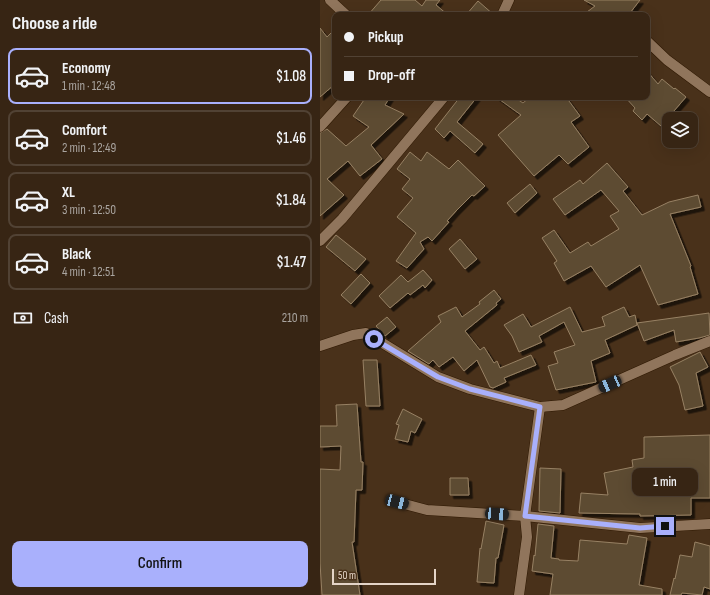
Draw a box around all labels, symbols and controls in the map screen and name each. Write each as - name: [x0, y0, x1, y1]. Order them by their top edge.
- text: Choose a ride: [12, 13, 97, 34]
- text: Pickup: [368, 28, 404, 47]
- icon: car: [14, 58, 50, 94]
- text: Economy: [62, 59, 111, 78]
- text: Drop-off: [368, 66, 415, 85]
- text: $1.08: [276, 67, 306, 86]
- text: 1 min · 12:48: [62, 78, 115, 94]
- map controls: [662, 112, 698, 148]
- button: layers: [662, 112, 698, 148]
- icon: car: [14, 120, 50, 156]
- text: Comfort: [62, 121, 107, 140]
- text: $1.46: [276, 129, 306, 148]
- text: 2 min · 12:49: [62, 140, 116, 156]
- icon: car: [14, 182, 50, 218]
- text: XL: [62, 183, 75, 202]
- text: $1.84: [275, 191, 306, 210]
- text: 3 min · 12:50: [62, 202, 116, 218]
- icon: car: [14, 244, 50, 280]
- text: Black: [62, 245, 91, 264]
- text: $1.47: [276, 253, 306, 272]
- text: 4 min · 12:51: [62, 264, 115, 280]
- icon: cash: [12, 307, 34, 329]
- text: Cash: [44, 309, 69, 328]
- text: 210 m: [282, 310, 308, 326]
- route start: [365, 330, 383, 348]
- car: [597, 374, 623, 394]
- callout: 1 min: [632, 468, 698, 496]
- text: 1 min: [653, 474, 677, 490]
- car: [384, 493, 410, 511]
- car: [485, 507, 509, 521]
- route end: [656, 517, 674, 535]
- button: Confirm: [12, 541, 308, 587]
- scale bar: [332, 567, 436, 586]
- text: 50 m: [338, 569, 356, 582]

